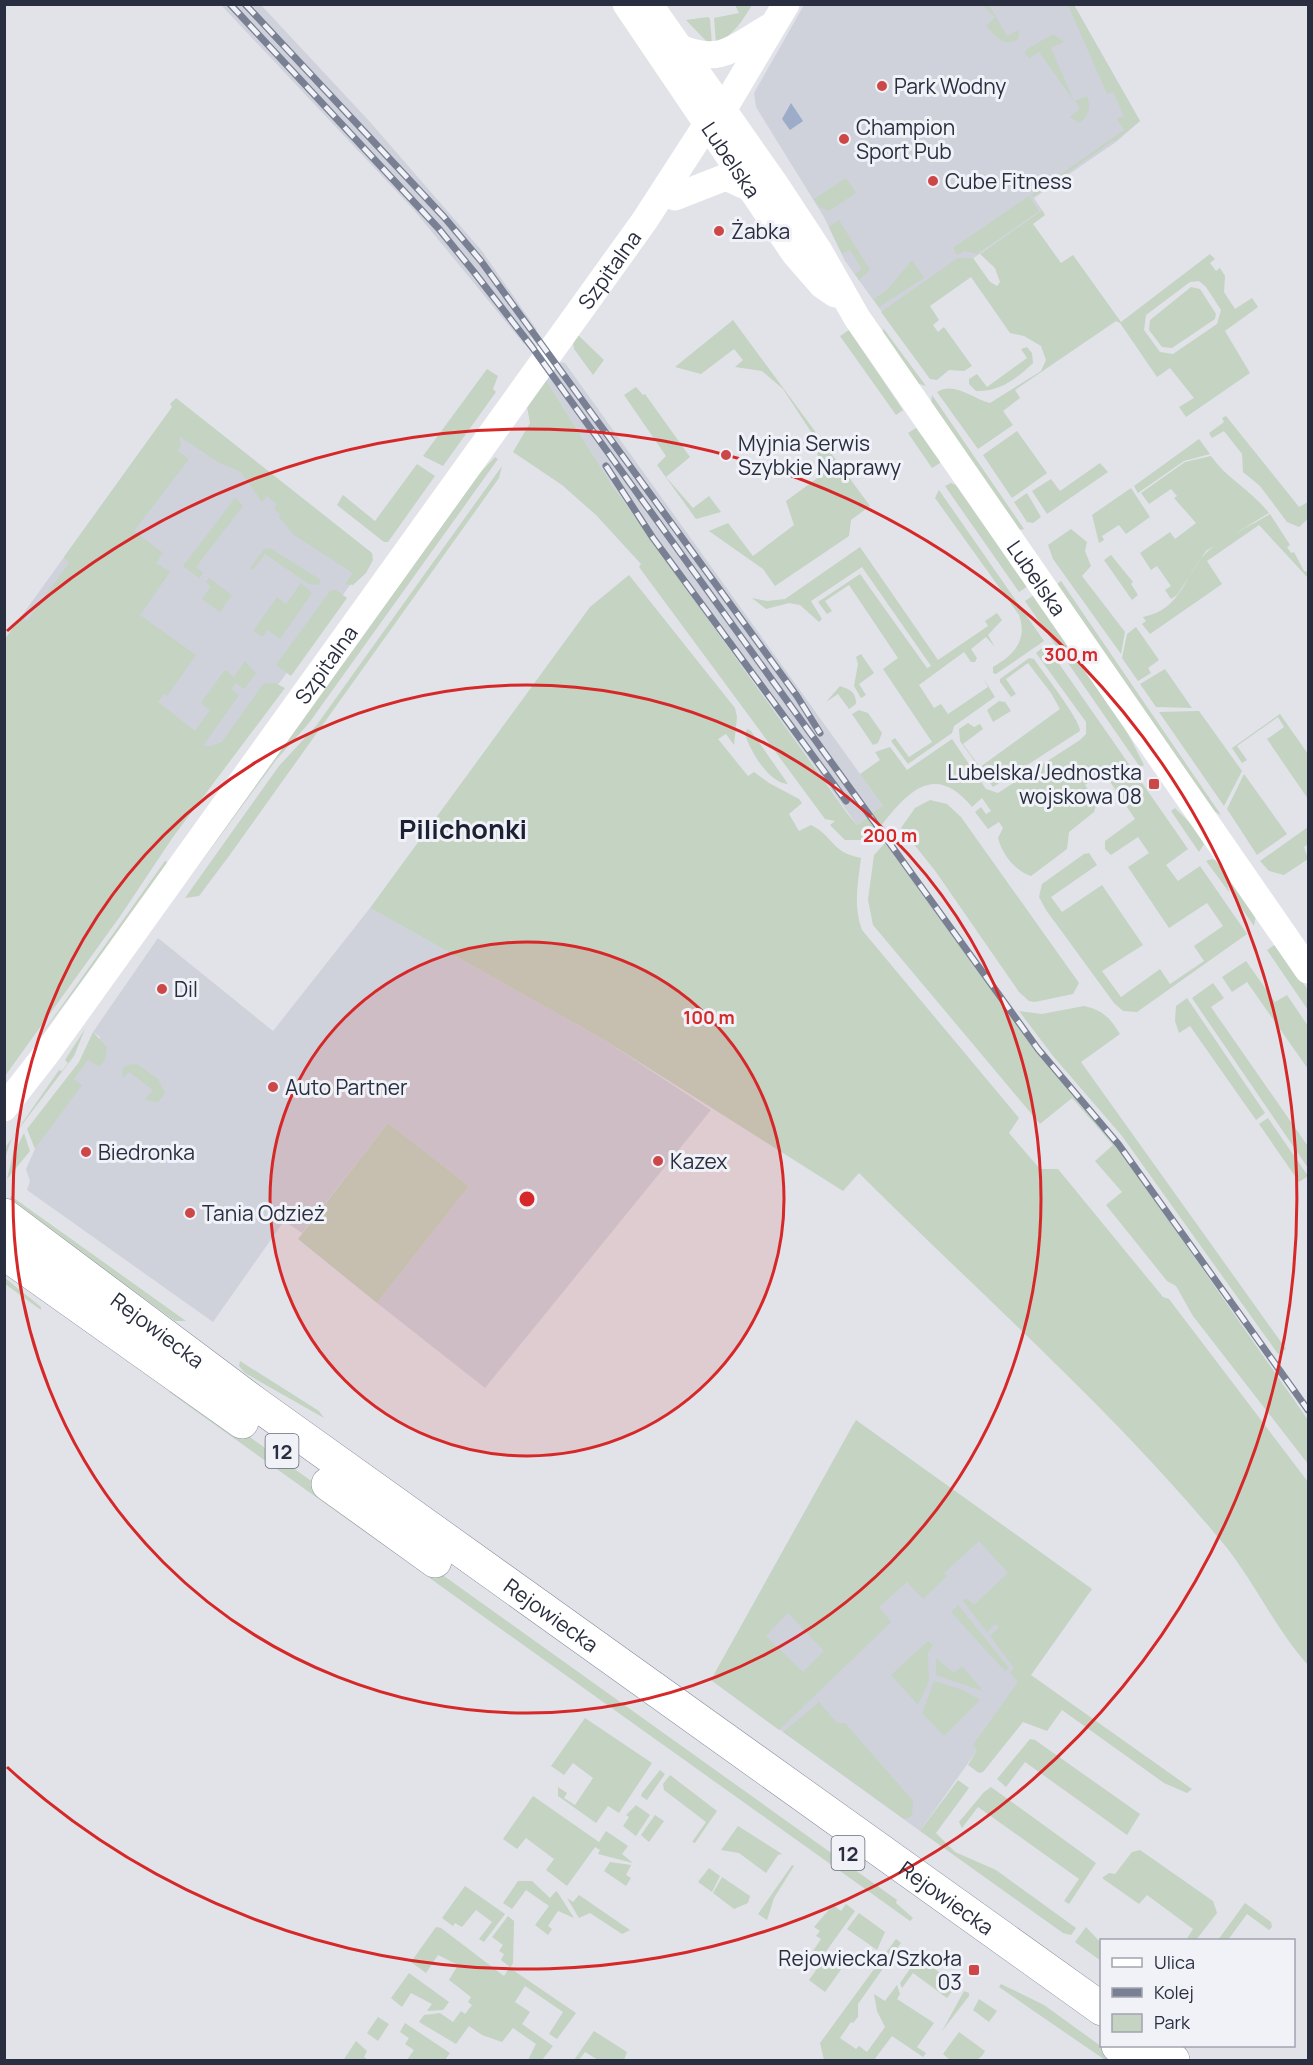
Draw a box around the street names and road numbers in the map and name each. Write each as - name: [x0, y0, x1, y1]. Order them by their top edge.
- street label: Lubelska: [696, 116, 767, 203]
- street label: Szpitalna: [572, 225, 647, 315]
- street label: Lubelska: [1001, 535, 1073, 621]
- street label: Szpitalna: [288, 620, 364, 710]
- street label: Rejowiecka: [105, 1286, 210, 1374]
- road number: 12: [266, 1434, 298, 1468]
- street label: Rejowiecka: [499, 1572, 604, 1658]
- road number: 12: [832, 1836, 864, 1870]
- street label: Rejowiecka: [894, 1854, 999, 1941]

